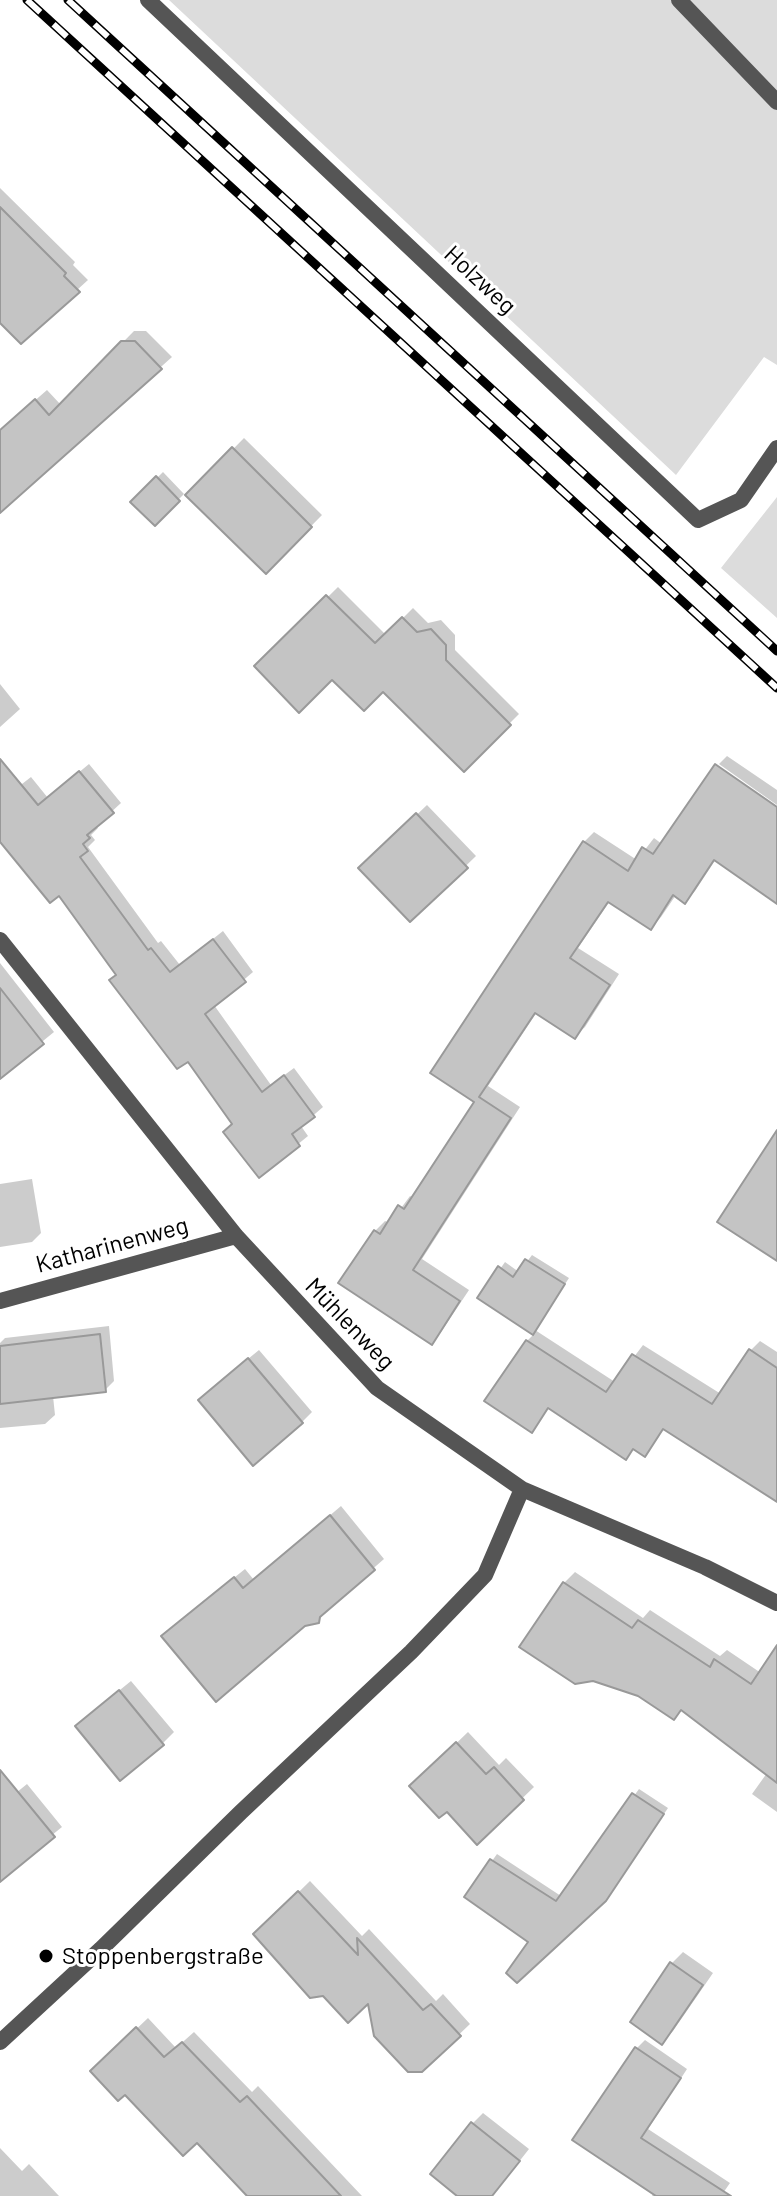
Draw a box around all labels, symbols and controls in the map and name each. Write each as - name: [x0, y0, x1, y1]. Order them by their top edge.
- street label: Holzweg: [438, 240, 522, 320]
- street label: Katharinenweg: [33, 1211, 191, 1279]
- street label: Mühlenweg: [299, 1272, 401, 1376]
- place label: Stoppenbergstraße: [62, 1942, 264, 1970]
- marker: Stoppenbergstraße: [37, 1947, 55, 1965]

